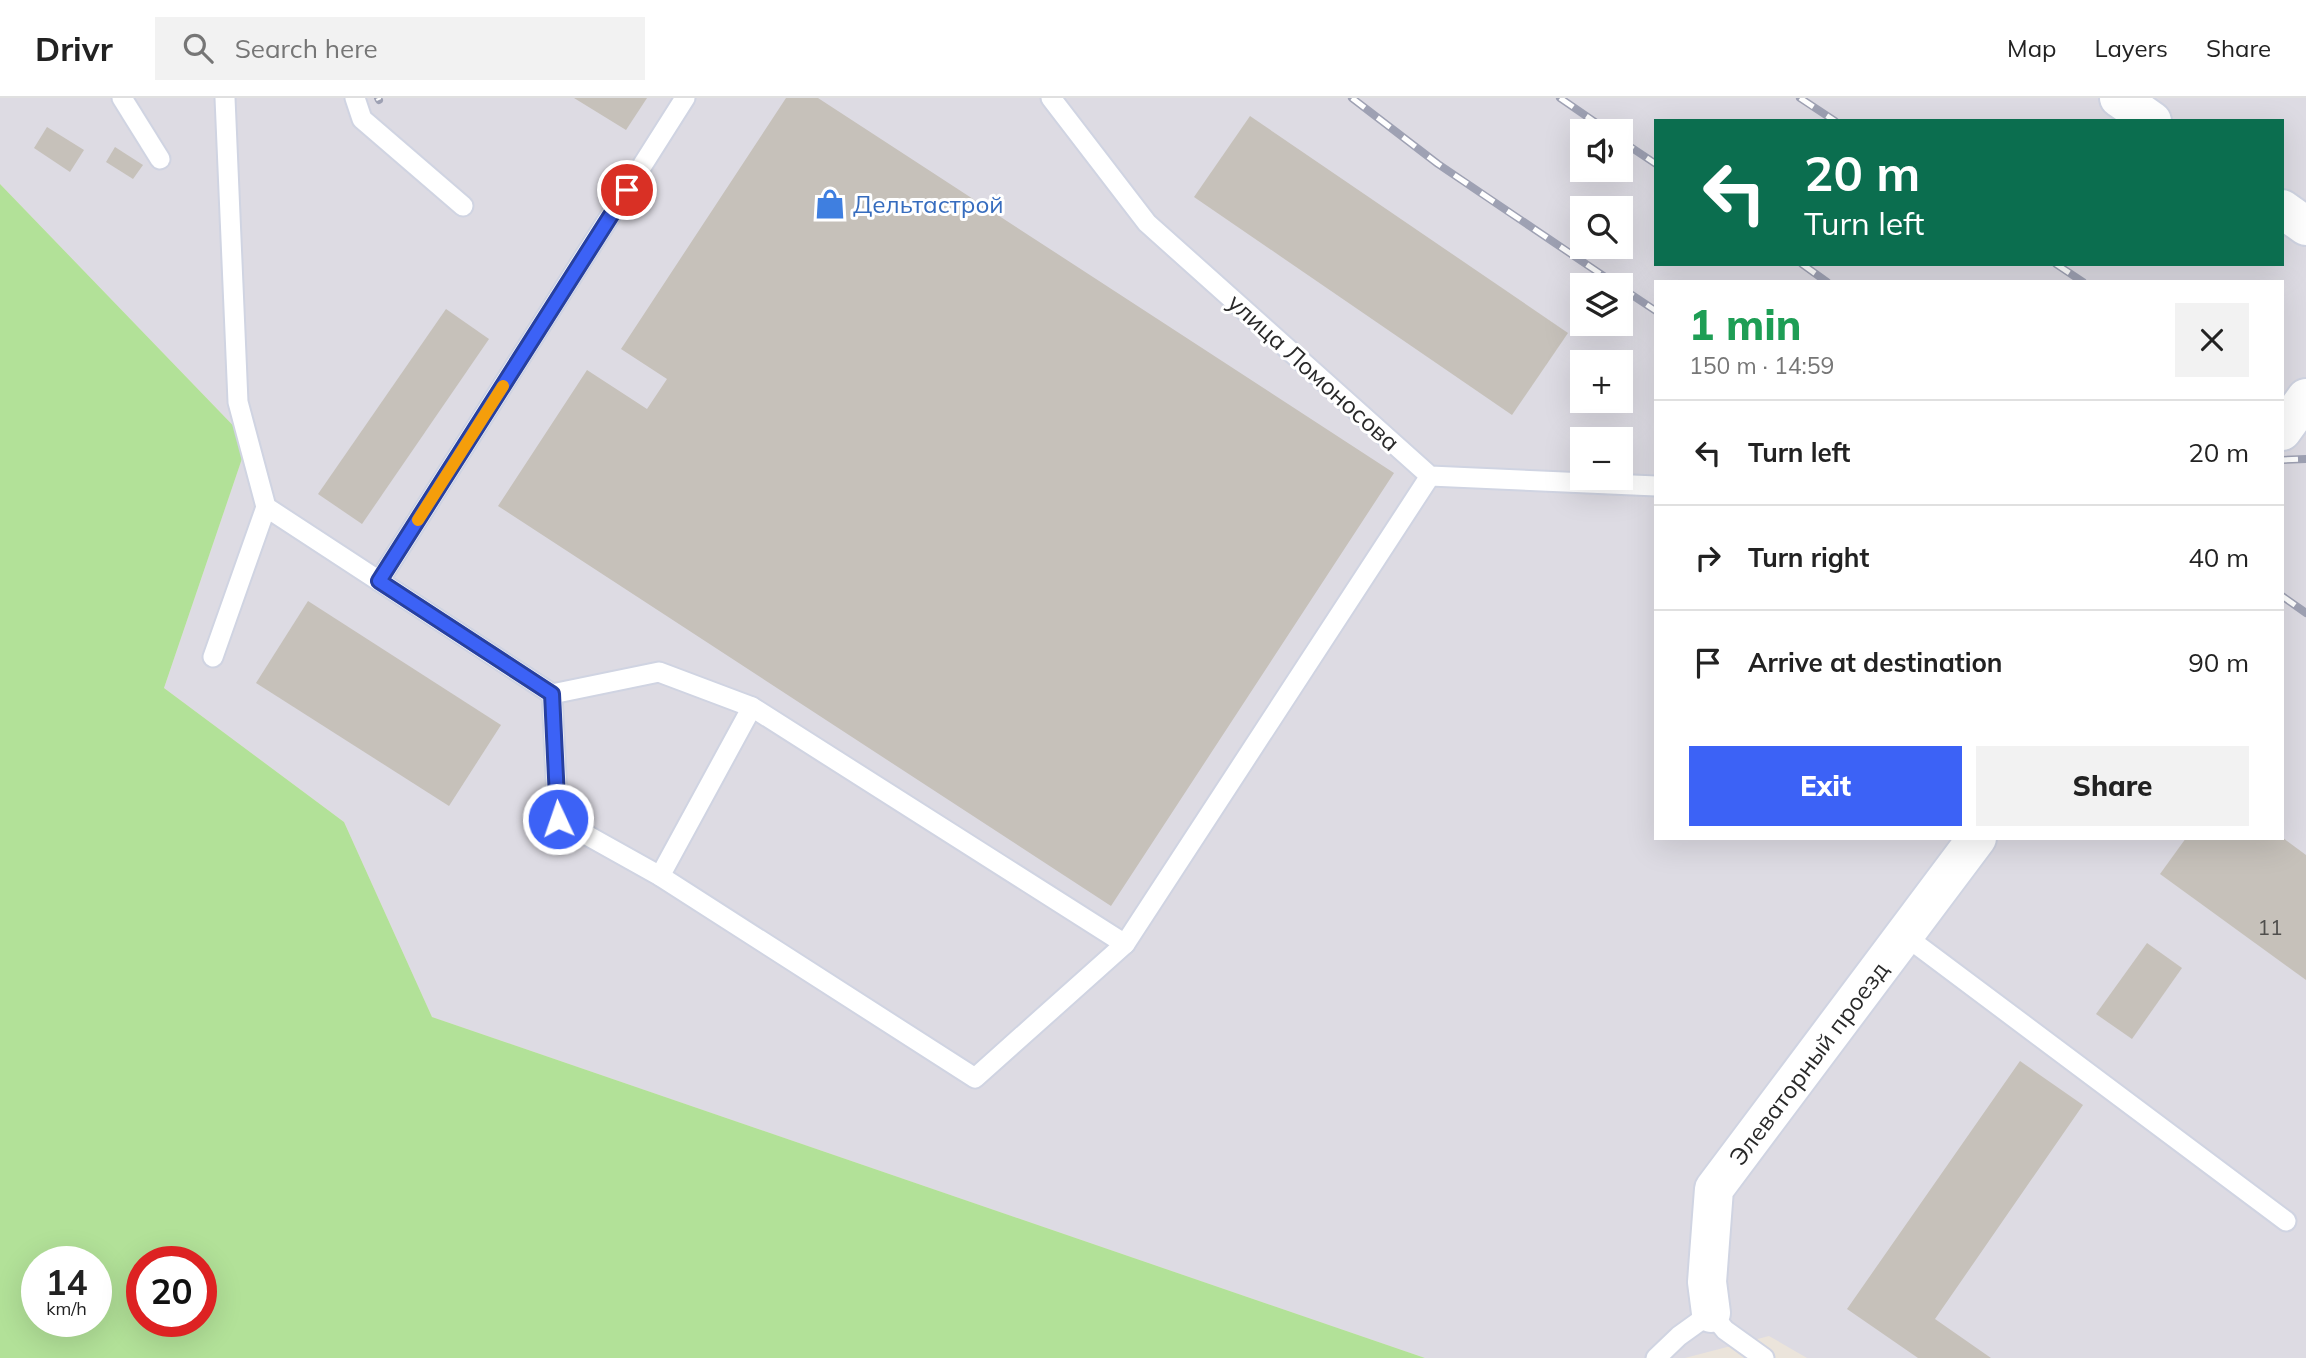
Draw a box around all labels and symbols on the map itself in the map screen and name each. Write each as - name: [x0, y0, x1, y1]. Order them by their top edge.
- pin: [597, 160, 657, 220]
- shop icon: Дельтастрой: [813, 187, 847, 221]
- place label: Дельтастрой: [853, 189, 1004, 219]
- street label: улица Ломоносова: [1222, 287, 1406, 457]
- position arrow: [521, 782, 595, 856]
- house number: 11: [2257, 914, 2283, 940]
- street label: Элеваторный проезд: [1722, 955, 1895, 1171]
- speed limit sign: 20: [126, 1246, 217, 1337]

